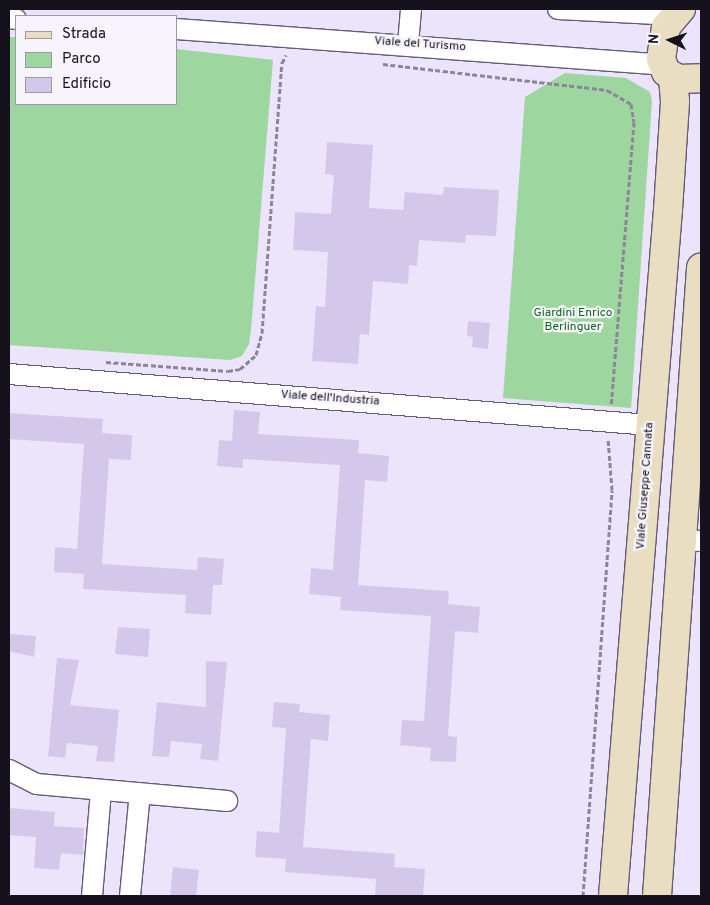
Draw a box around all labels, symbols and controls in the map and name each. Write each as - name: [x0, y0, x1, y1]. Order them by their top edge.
- legend: [15, 15, 178, 105]
- north arrow: [645, 15, 695, 65]
- text: Strada: [62, 25, 106, 44]
- text: N: [646, 33, 663, 45]
- street label: Viale del Turismo: [373, 35, 467, 55]
- text: Parco: [62, 50, 101, 69]
- text: Edificio: [62, 75, 111, 94]
- park label: Giardini Enrico Berlinguer: [533, 307, 613, 335]
- street label: Viale dell'Industria: [280, 388, 380, 410]
- street label: Viale Giuseppe Cannata: [634, 422, 658, 550]

